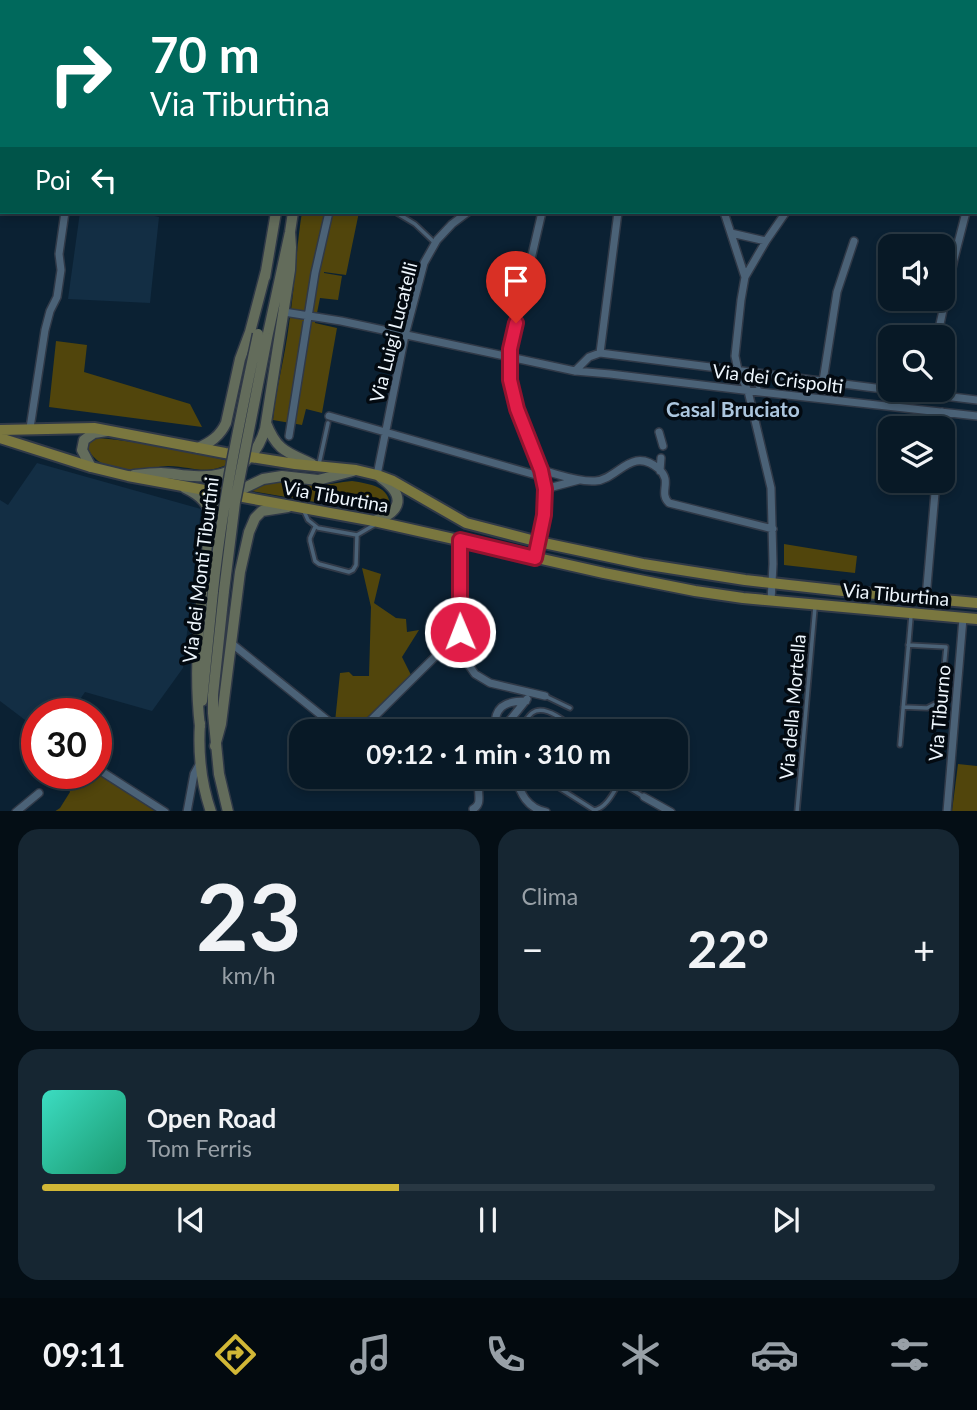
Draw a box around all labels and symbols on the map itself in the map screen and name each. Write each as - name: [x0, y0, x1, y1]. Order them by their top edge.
- pin: [486, 251, 546, 323]
- street label: Via Luigi Lucatelli: [364, 259, 422, 405]
- street label: Via dei Crispolti: [711, 359, 845, 397]
- district label: Casal Bruciato: [666, 396, 800, 421]
- street label: Via Tiburtina: [281, 475, 391, 517]
- street label: Via dei Monti Tiburtini: [177, 476, 223, 664]
- street label: Via Tiburtina: [842, 578, 950, 610]
- position arrow: [423, 595, 497, 669]
- street label: Via della Mortella: [774, 633, 810, 781]
- street label: Via Tiburno: [923, 664, 955, 762]
- speed limit sign: 30: [21, 698, 112, 789]

